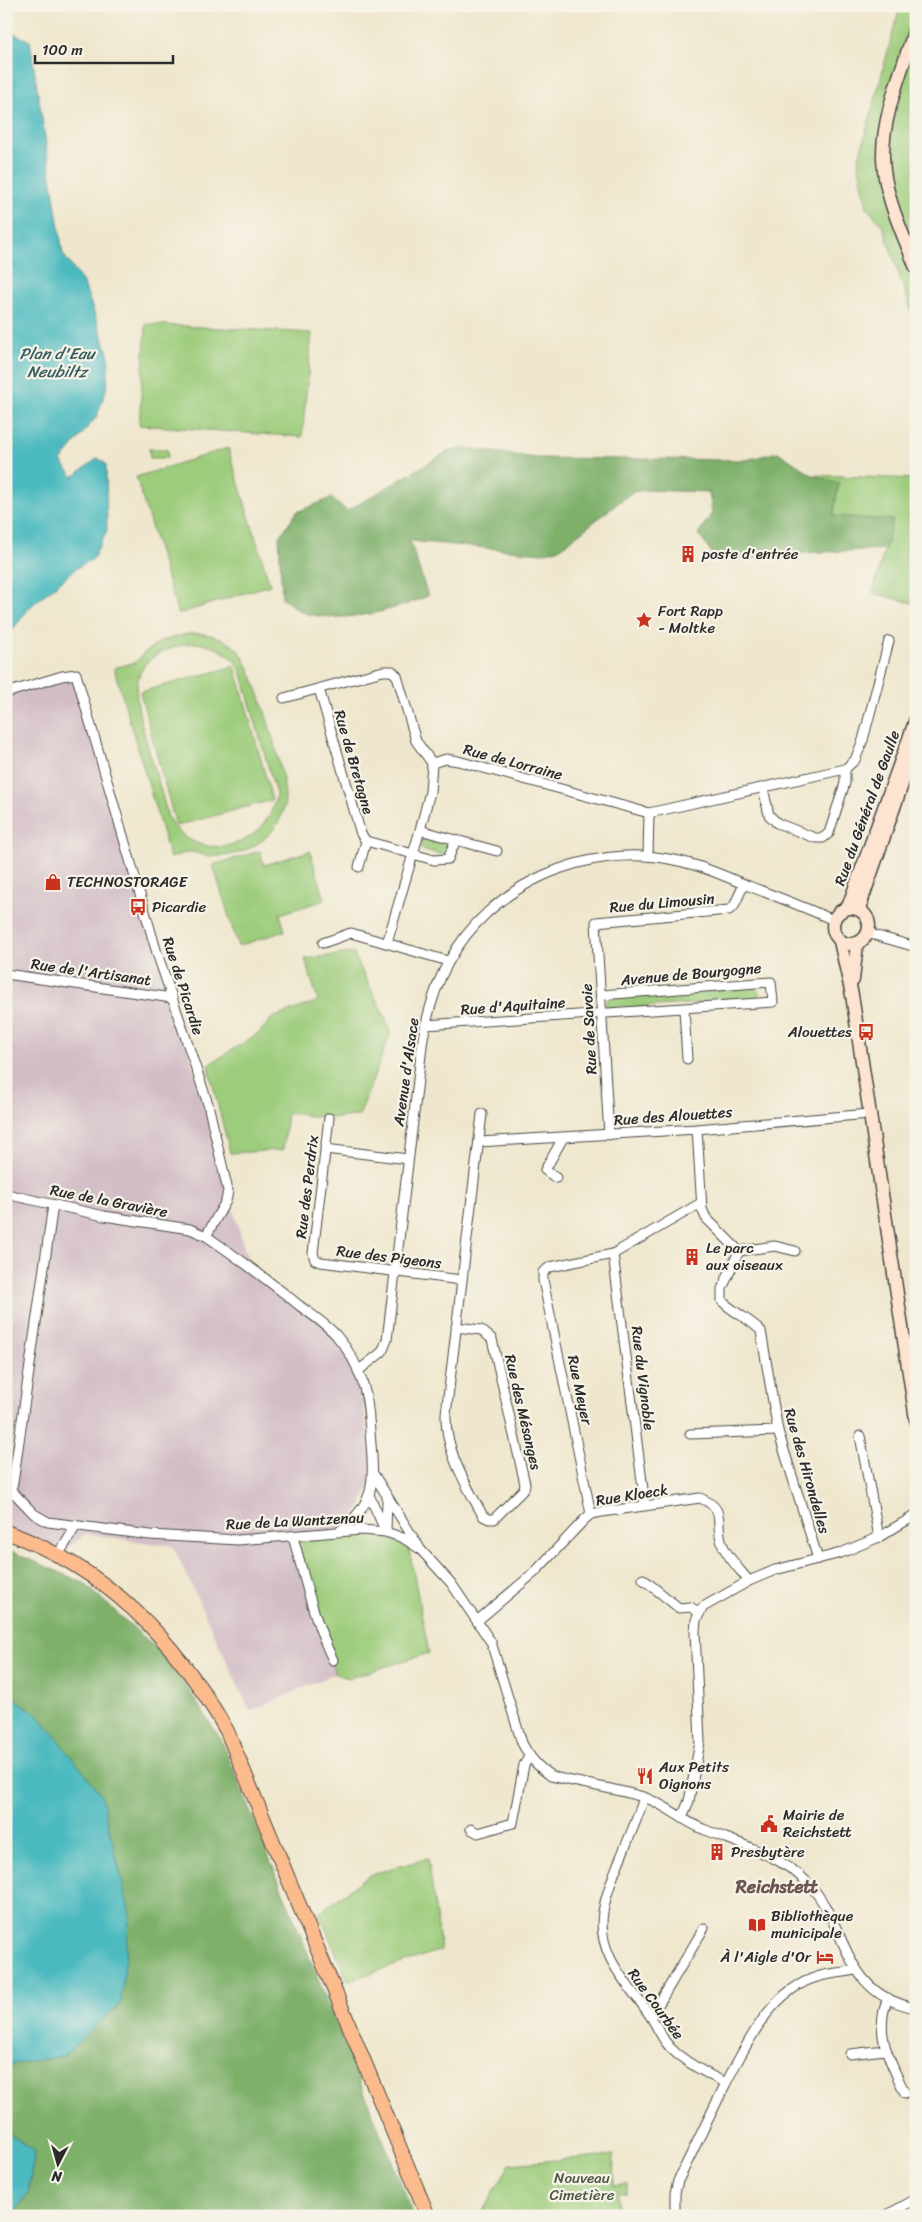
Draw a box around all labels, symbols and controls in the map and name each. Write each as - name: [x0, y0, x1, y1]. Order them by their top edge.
- scale bar: [35, 32, 172, 64]
- text: 100 m: [42, 37, 83, 63]
- water label: Plan d'Eau Neubiltz: [19, 339, 97, 386]
- place label: poste d'entrée: [701, 541, 799, 567]
- building icon: poste d'entrée: [678, 544, 698, 564]
- place label: Fort Rapp - Moltke: [658, 598, 723, 641]
- place icon: Fort Rapp - Moltke: [634, 610, 654, 630]
- street label: Rue de Bretagne: [327, 707, 381, 817]
- street label: Rue du Général de Gaulle: [827, 726, 907, 890]
- street label: Rue de Lorraine: [460, 736, 566, 788]
- place label: TECHNOSTORAGE: [67, 869, 189, 895]
- shop icon: TECHNOSTORAGE: [43, 872, 63, 892]
- street label: Rue du Limousin: [608, 885, 716, 921]
- place label: Picardie: [152, 894, 206, 920]
- bus stop icon: Picardie: [128, 897, 148, 917]
- street label: Rue de Picardie: [155, 933, 211, 1039]
- street label: Rue de l'Artisanat: [29, 951, 153, 993]
- street label: Avenue de Bourgogne: [619, 955, 763, 993]
- street label: Rue de Savoie: [574, 983, 604, 1075]
- street label: Rue d'Aquitaine: [460, 989, 567, 1023]
- street label: Avenue d'Alsace: [385, 1016, 427, 1129]
- place label: Alouettes: [787, 1019, 852, 1045]
- bus stop icon: Alouettes: [856, 1022, 876, 1042]
- street label: Rue des Alouettes: [613, 1099, 733, 1133]
- street label: Rue des Perdrix: [288, 1134, 326, 1240]
- street label: Rue de la Gravière: [48, 1177, 170, 1225]
- place label: Le parc aux oiseaux: [706, 1235, 783, 1278]
- street label: Rue des Pigeons: [335, 1238, 443, 1276]
- building icon: Le parc aux oiseaux: [682, 1247, 702, 1267]
- street label: Rue du Vignoble: [624, 1324, 662, 1432]
- street label: Rue des Mésanges: [497, 1352, 549, 1473]
- street label: Rue Meyer: [560, 1353, 600, 1428]
- street label: Rue des Hirondelles: [777, 1405, 837, 1537]
- street label: Rue Kloeck: [594, 1476, 670, 1514]
- street label: Rue de La Wantzenau: [225, 1504, 365, 1538]
- place label: Aux Petits Oignons: [658, 1754, 729, 1797]
- restaurant icon: Aux Petits Oignons: [635, 1766, 655, 1786]
- place label: Mairie de Reichstett: [783, 1802, 852, 1845]
- public building icon: Mairie de Reichstett: [759, 1814, 779, 1834]
- place label: Presbytère: [731, 1839, 805, 1865]
- building icon: Presbytère: [707, 1842, 727, 1862]
- district label: Reichstett: [735, 1871, 818, 1903]
- place label: Bibliothèque municipale: [771, 1903, 854, 1946]
- library icon: Bibliothèque municipale: [747, 1915, 767, 1935]
- place label: À l'Aigle d'Or: [720, 1944, 812, 1970]
- hotel icon: À l'Aigle d'Or: [815, 1947, 835, 1967]
- street label: Rue Courbée: [621, 1963, 691, 2046]
- north arrow: [32, 2140, 82, 2190]
- text: N: [50, 2163, 64, 2189]
- park label: Nouveau Cimetière: [550, 2165, 615, 2208]

